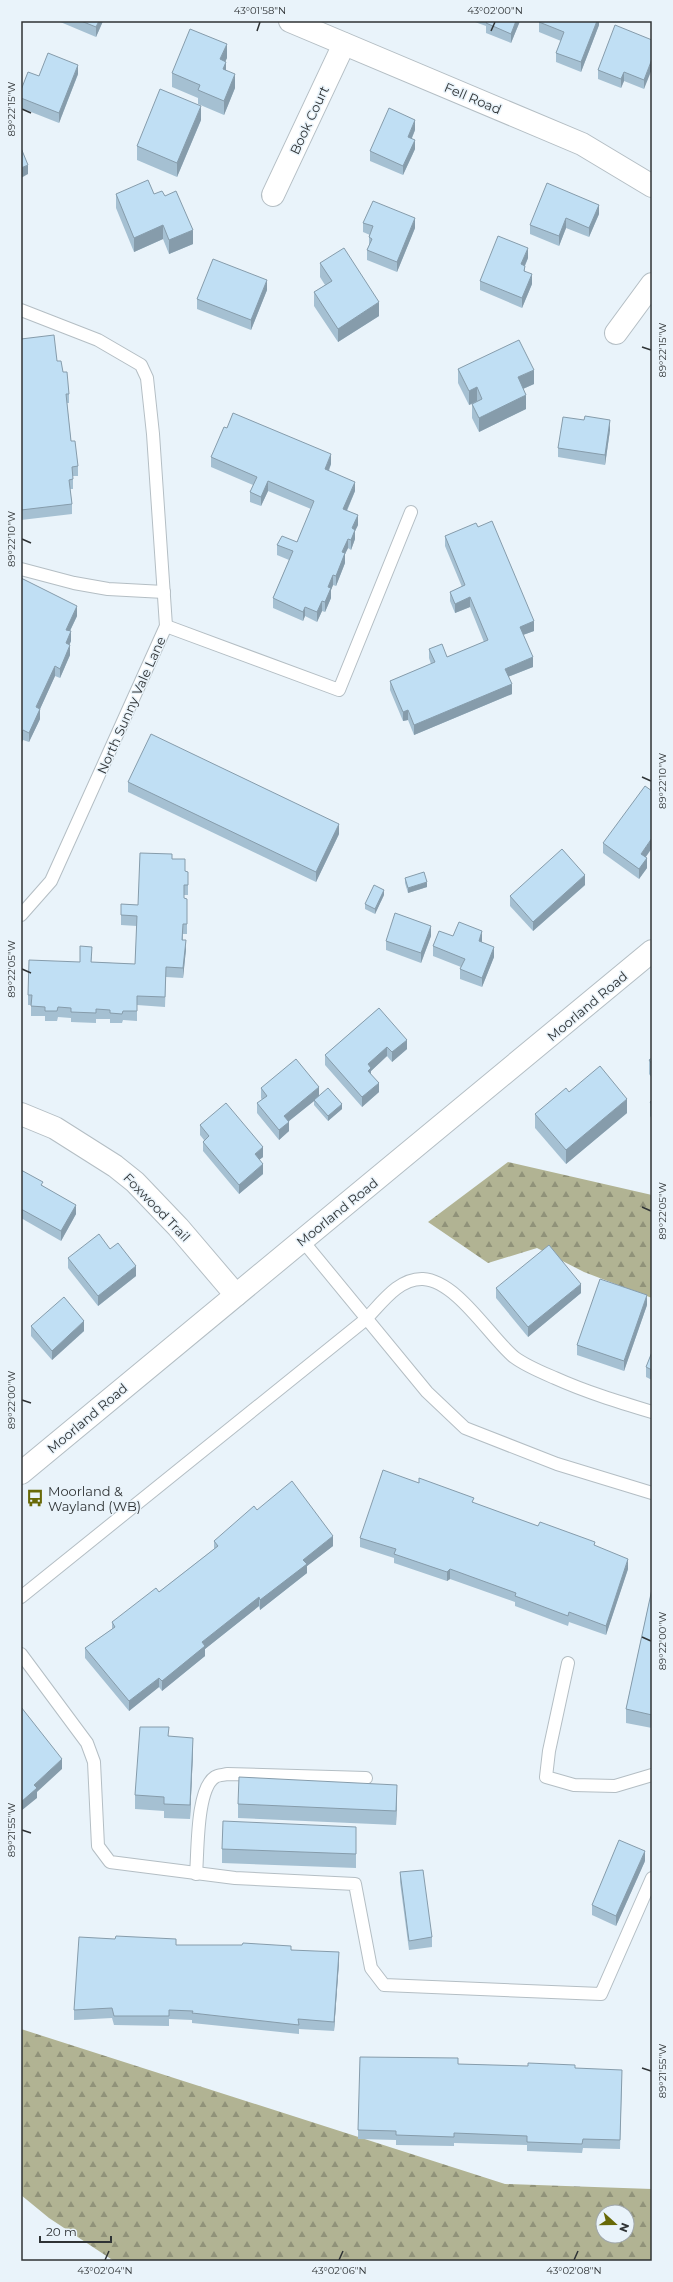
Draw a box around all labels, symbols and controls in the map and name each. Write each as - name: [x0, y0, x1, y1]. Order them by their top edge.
- text: 43°01'58"N: [234, 4, 286, 17]
- text: 43°02'00"N: [467, 4, 523, 17]
- street label: Fell Road: [442, 79, 504, 117]
- text: 89°22'15"W: [5, 82, 18, 136]
- street label: Book Court: [286, 83, 332, 157]
- text: 89°22'15"W: [656, 323, 669, 377]
- text: 89°22'10"W: [5, 511, 18, 567]
- street label: North Sunny Vale Lane: [93, 634, 169, 776]
- text: 89°22'10"W: [656, 753, 669, 809]
- text: 89°22'05"W: [5, 940, 18, 998]
- street label: Moorland Road: [544, 968, 630, 1044]
- street label: Foxwood Trail: [120, 1169, 194, 1245]
- street label: Moorland Road: [293, 1174, 381, 1250]
- text: 89°22'05"W: [656, 1182, 669, 1240]
- text: 89°22'00"W: [5, 1371, 18, 1429]
- street label: Moorland Road: [44, 1380, 130, 1456]
- place label: Moorland & Wayland (WB): [48, 1483, 141, 1514]
- bus stop icon: Moorland & Wayland (WB): [25, 1488, 45, 1508]
- text: 89°22'00"W: [656, 1612, 669, 1670]
- text: 89°21'55"W: [5, 1803, 18, 1857]
- text: 89°21'55"W: [656, 2044, 669, 2098]
- north arrow: [595, 2204, 635, 2244]
- scale bar: [40, 2218, 111, 2244]
- text: N: [616, 2221, 632, 2234]
- text: 20 m: [46, 2224, 77, 2239]
- text: 43°02'04"N: [77, 2264, 133, 2277]
- text: 43°02'06"N: [311, 2264, 367, 2277]
- text: 43°02'08"N: [546, 2264, 602, 2277]

